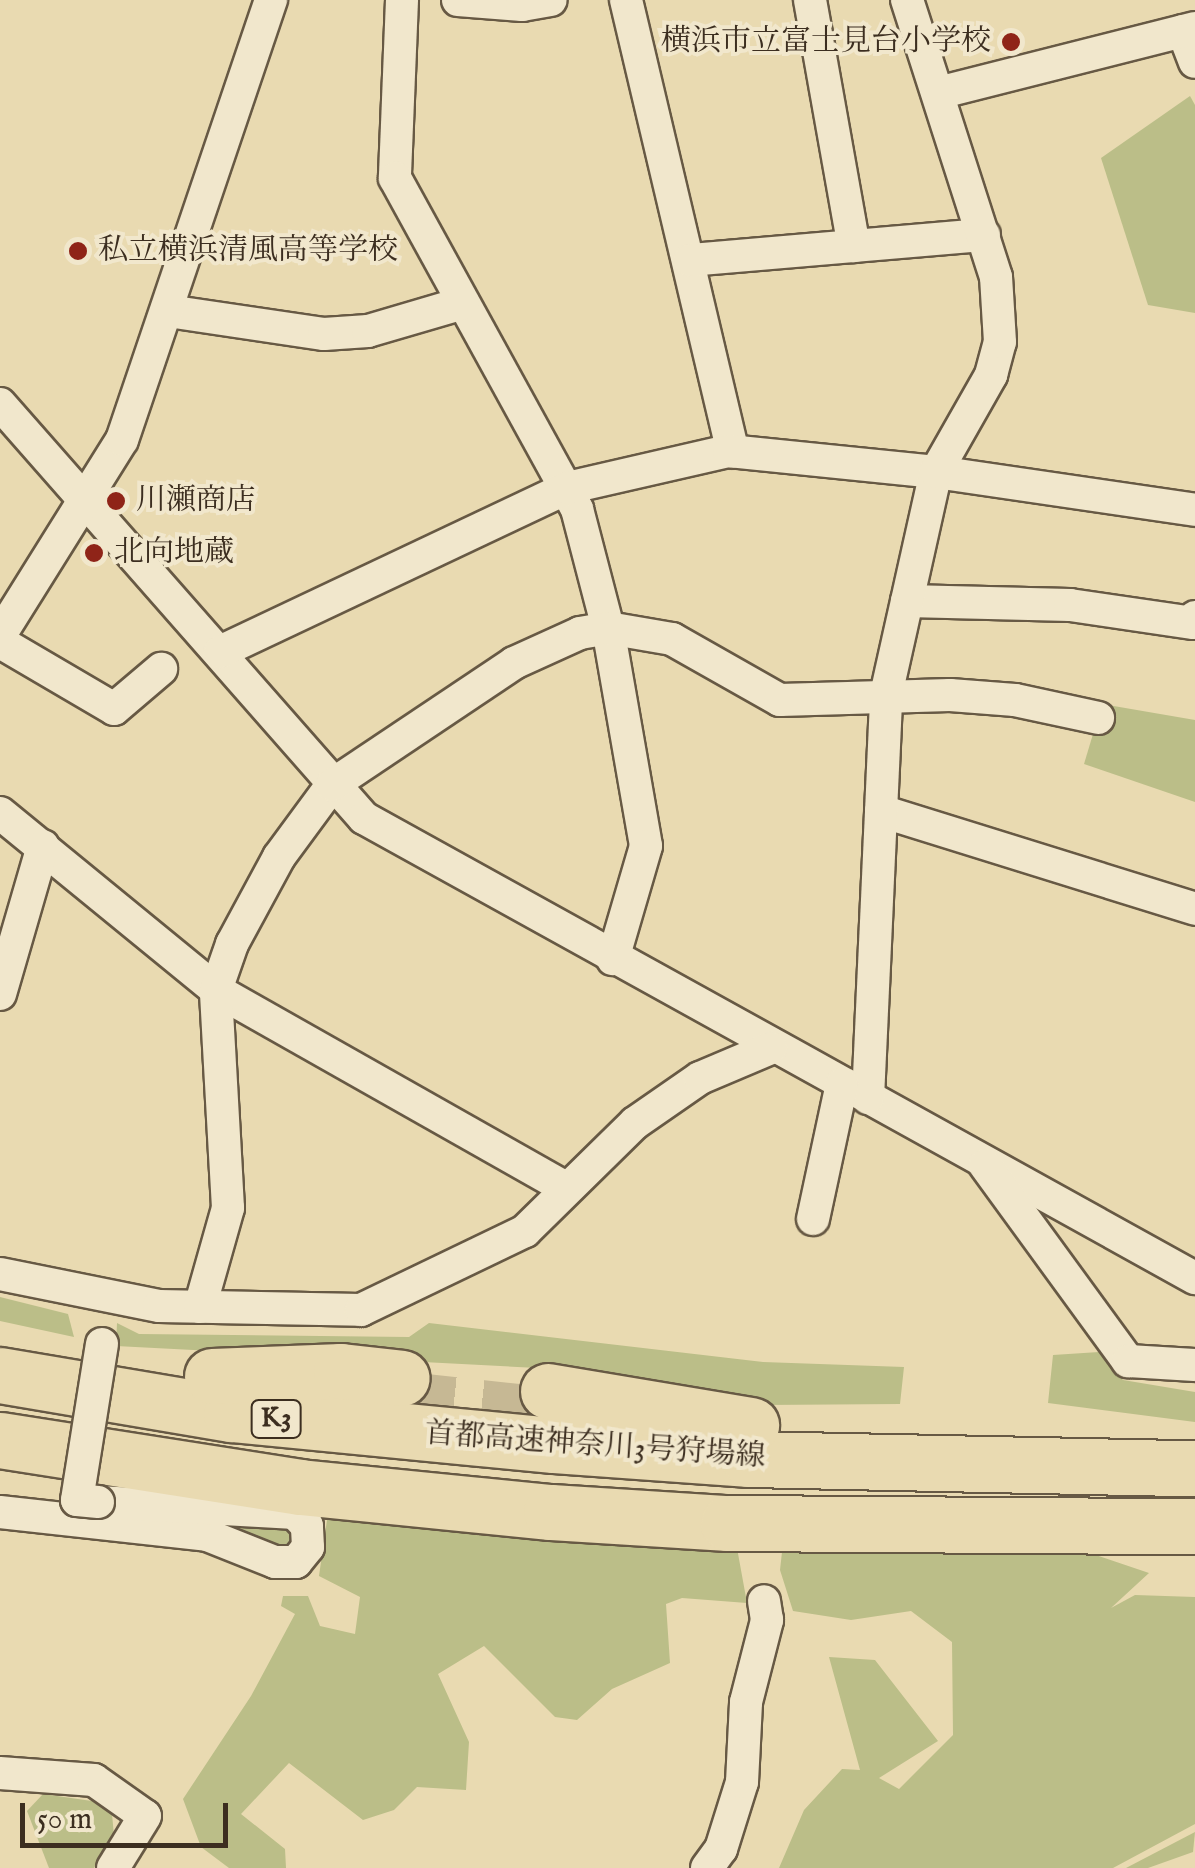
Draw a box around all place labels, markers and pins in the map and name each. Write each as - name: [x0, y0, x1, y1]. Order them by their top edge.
- place label: 横浜市立富士見台小学校: [661, 24, 991, 60]
- marker: 横浜市立富士見台小学校: [1000, 31, 1022, 53]
- place label: 私立横浜清風高等学校: [98, 233, 398, 269]
- marker: 私立横浜清風高等学校: [67, 240, 89, 262]
- place label: 川瀬商店: [136, 483, 256, 519]
- marker: 川瀬商店: [105, 490, 127, 512]
- place label: 北向地蔵: [114, 535, 234, 571]
- marker: 北向地蔵: [83, 542, 105, 564]

